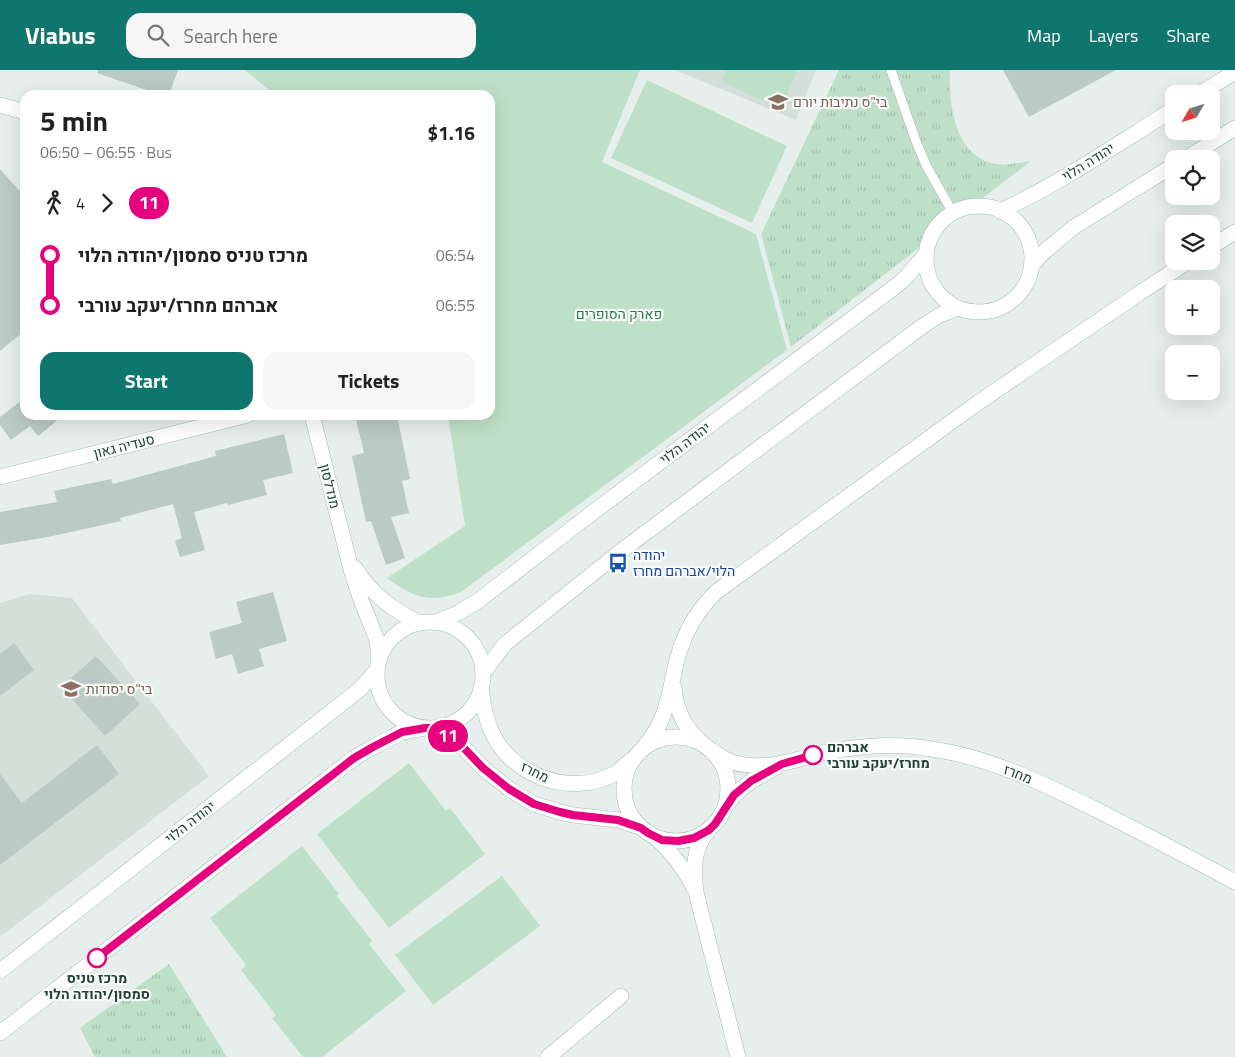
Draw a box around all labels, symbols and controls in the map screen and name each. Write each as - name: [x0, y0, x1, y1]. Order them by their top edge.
- search box: [126, 13, 476, 58]
- text: Viabus: [25, 17, 96, 53]
- icon: search: [144, 21, 172, 49]
- text: Search here: [184, 21, 278, 50]
- text: Map: [1027, 22, 1061, 49]
- text: Layers: [1089, 22, 1138, 49]
- text: Share: [1166, 22, 1210, 49]
- north arrow: [1165, 85, 1220, 140]
- map controls: [1165, 85, 1220, 400]
- school or university icon: בי"ס נתיבות יורם: [767, 91, 789, 113]
- place label: בי"ס נתיבות יורם: [793, 91, 888, 112]
- text: 5 min: [40, 99, 108, 142]
- text: $1.16: [428, 118, 475, 147]
- street label: יהודה הלוי: [1057, 137, 1118, 186]
- text: 06:50 – 06:55 · Bus: [40, 140, 172, 164]
- button: locate: [1165, 150, 1220, 205]
- icon: walk: [40, 189, 68, 217]
- icon: forward: [93, 189, 121, 217]
- text: 11: [139, 189, 159, 216]
- text: 4: [76, 191, 85, 215]
- button: layers: [1165, 215, 1220, 270]
- text: מרכז טניס סמסון/יהודה הלוי: [78, 240, 308, 269]
- text: 06:54: [436, 243, 475, 267]
- button: +: [1165, 280, 1220, 335]
- text: אברהם מחרז/יעקב עורבי: [78, 290, 278, 319]
- text: 06:55: [436, 293, 475, 317]
- park label: פארק הסופרים: [576, 303, 662, 324]
- button: −: [1165, 345, 1220, 400]
- button: Start: [40, 352, 253, 410]
- button: Tickets: [263, 352, 475, 410]
- street label: יהודה הלוי: [655, 416, 715, 469]
- street label: סעדיה גאון: [91, 428, 157, 463]
- street label: מנדלסון: [315, 461, 346, 511]
- place label: יהודה הלוי/אברהם מחרז: [633, 544, 735, 581]
- bus stop icon: יהודה הלוי/אברהם מחרז: [607, 552, 629, 574]
- school or university icon: בי"ס יסודות: [60, 678, 82, 700]
- place label: בי"ס יסודות: [86, 678, 153, 699]
- line badge: 11: [426, 720, 470, 752]
- text: 11: [438, 722, 458, 749]
- place label: אברהם מחרז/יעקב עורבי: [827, 736, 930, 773]
- marker: אברהם מחרז/יעקב עורבי: [803, 745, 823, 765]
- street label: מחרז: [517, 756, 553, 787]
- street label: מחרז: [1001, 758, 1036, 789]
- street label: יהודה הלוי: [160, 795, 219, 848]
- marker: מרכז טניס סמסון/יהודה הלוי: [87, 948, 107, 968]
- place label: מרכז טניס סמסון/יהודה הלוי: [44, 967, 150, 1004]

